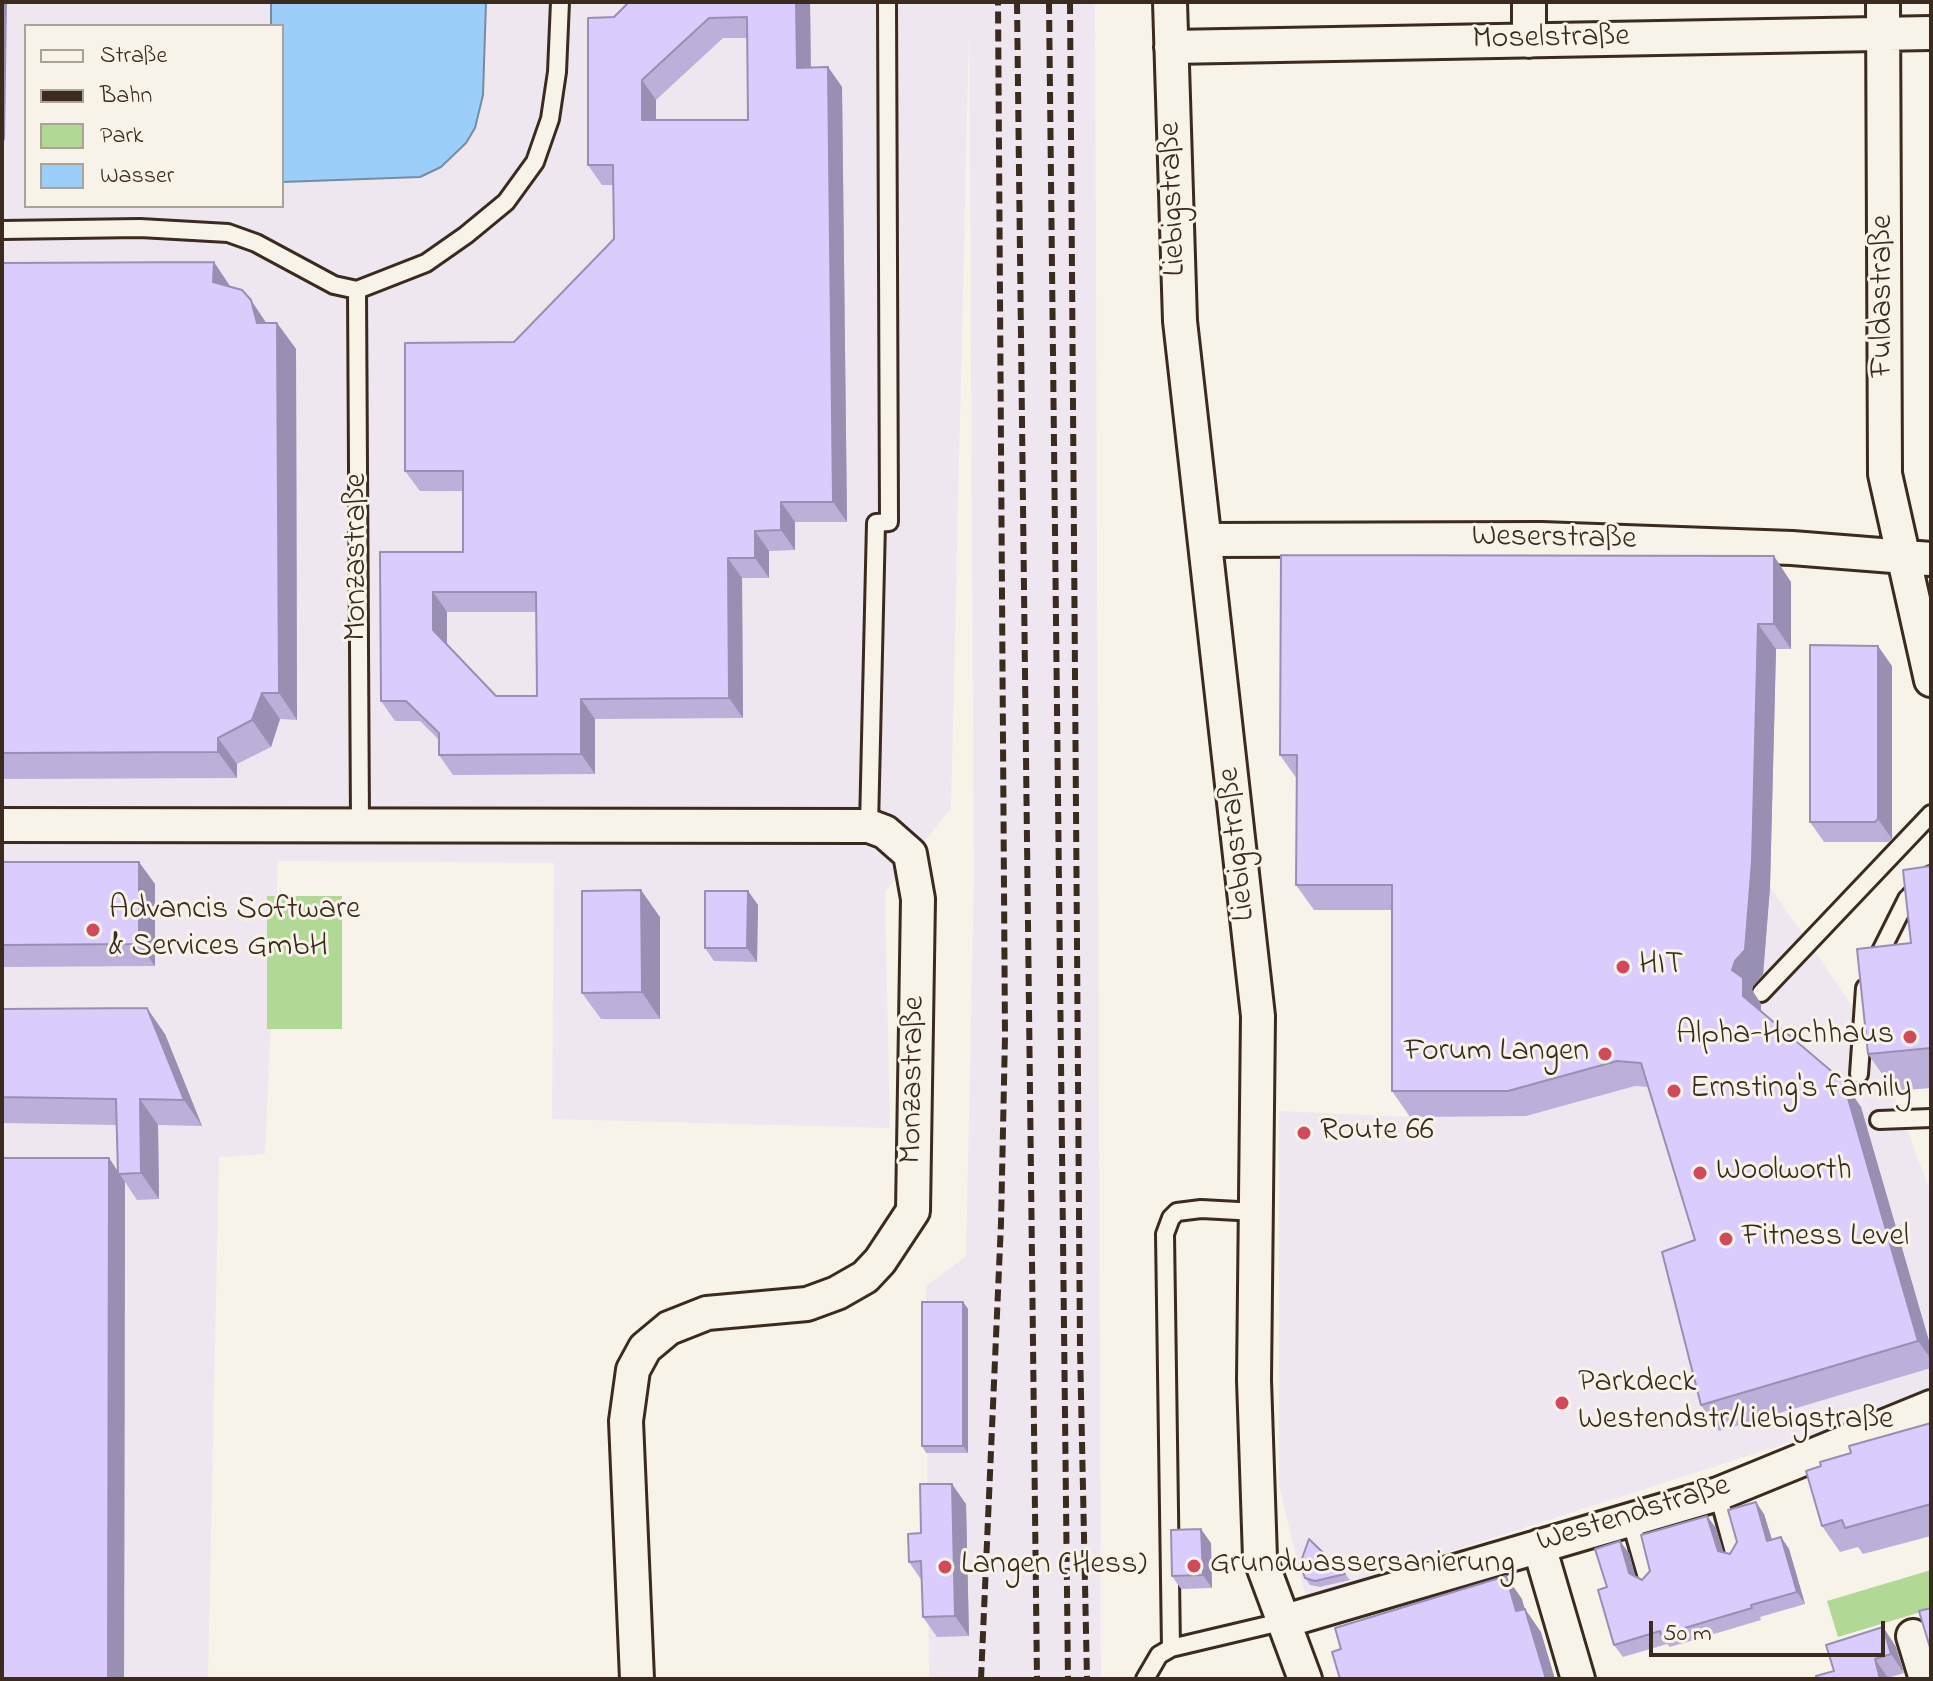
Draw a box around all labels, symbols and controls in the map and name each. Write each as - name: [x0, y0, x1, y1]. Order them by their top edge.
- street label: Moselstraße: [1472, 19, 1630, 61]
- legend: [24, 24, 284, 208]
- text: Straße: [100, 39, 167, 74]
- text: Bahn: [100, 79, 152, 114]
- text: Park: [100, 119, 143, 154]
- street label: Liebigstraße: [1153, 121, 1197, 277]
- text: Wasser: [100, 159, 174, 194]
- street label: Fuldastraße: [1866, 215, 1904, 377]
- street label: Monzastraße: [340, 473, 378, 641]
- street label: Weserstraße: [1471, 519, 1637, 561]
- street label: Liebigstraße: [1212, 765, 1266, 923]
- place label: Advancis Software & Services GmbH: [109, 893, 360, 968]
- marker: Advancis Software & Services GmbH: [84, 921, 102, 939]
- place label: HIT: [1639, 948, 1683, 986]
- marker: HIT: [1614, 958, 1632, 976]
- street label: Monzastraße: [894, 996, 936, 1164]
- place label: Alpha-Hochhaus: [1676, 1018, 1894, 1056]
- marker: Alpha-Hochhaus: [1901, 1028, 1919, 1046]
- place label: Forum Langen: [1404, 1035, 1589, 1073]
- marker: Forum Langen: [1596, 1045, 1614, 1063]
- place label: Ernsting's family: [1690, 1072, 1912, 1110]
- marker: Ernsting's family: [1665, 1082, 1683, 1100]
- place label: Route 66: [1320, 1114, 1434, 1152]
- marker: Route 66: [1295, 1124, 1313, 1142]
- place label: Woolworth: [1716, 1154, 1852, 1192]
- marker: Woolworth: [1691, 1164, 1709, 1182]
- place label: Fitness Level: [1742, 1220, 1909, 1258]
- marker: Fitness Level: [1717, 1230, 1735, 1248]
- place label: Parkdeck Westendstr/Liebigstraße: [1578, 1366, 1893, 1441]
- marker: Parkdeck Westendstr/Liebigstraße: [1553, 1394, 1571, 1412]
- street label: Westendstraße: [1533, 1468, 1735, 1564]
- place label: Grundwassersanierung: [1210, 1547, 1515, 1585]
- place label: Langen (Hess): [961, 1548, 1147, 1586]
- marker: Grundwassersanierung: [1185, 1557, 1203, 1575]
- marker: Langen (Hess): [936, 1558, 954, 1576]
- scale bar: [1653, 1605, 1889, 1655]
- text: 50 m: [1663, 1617, 1712, 1652]

